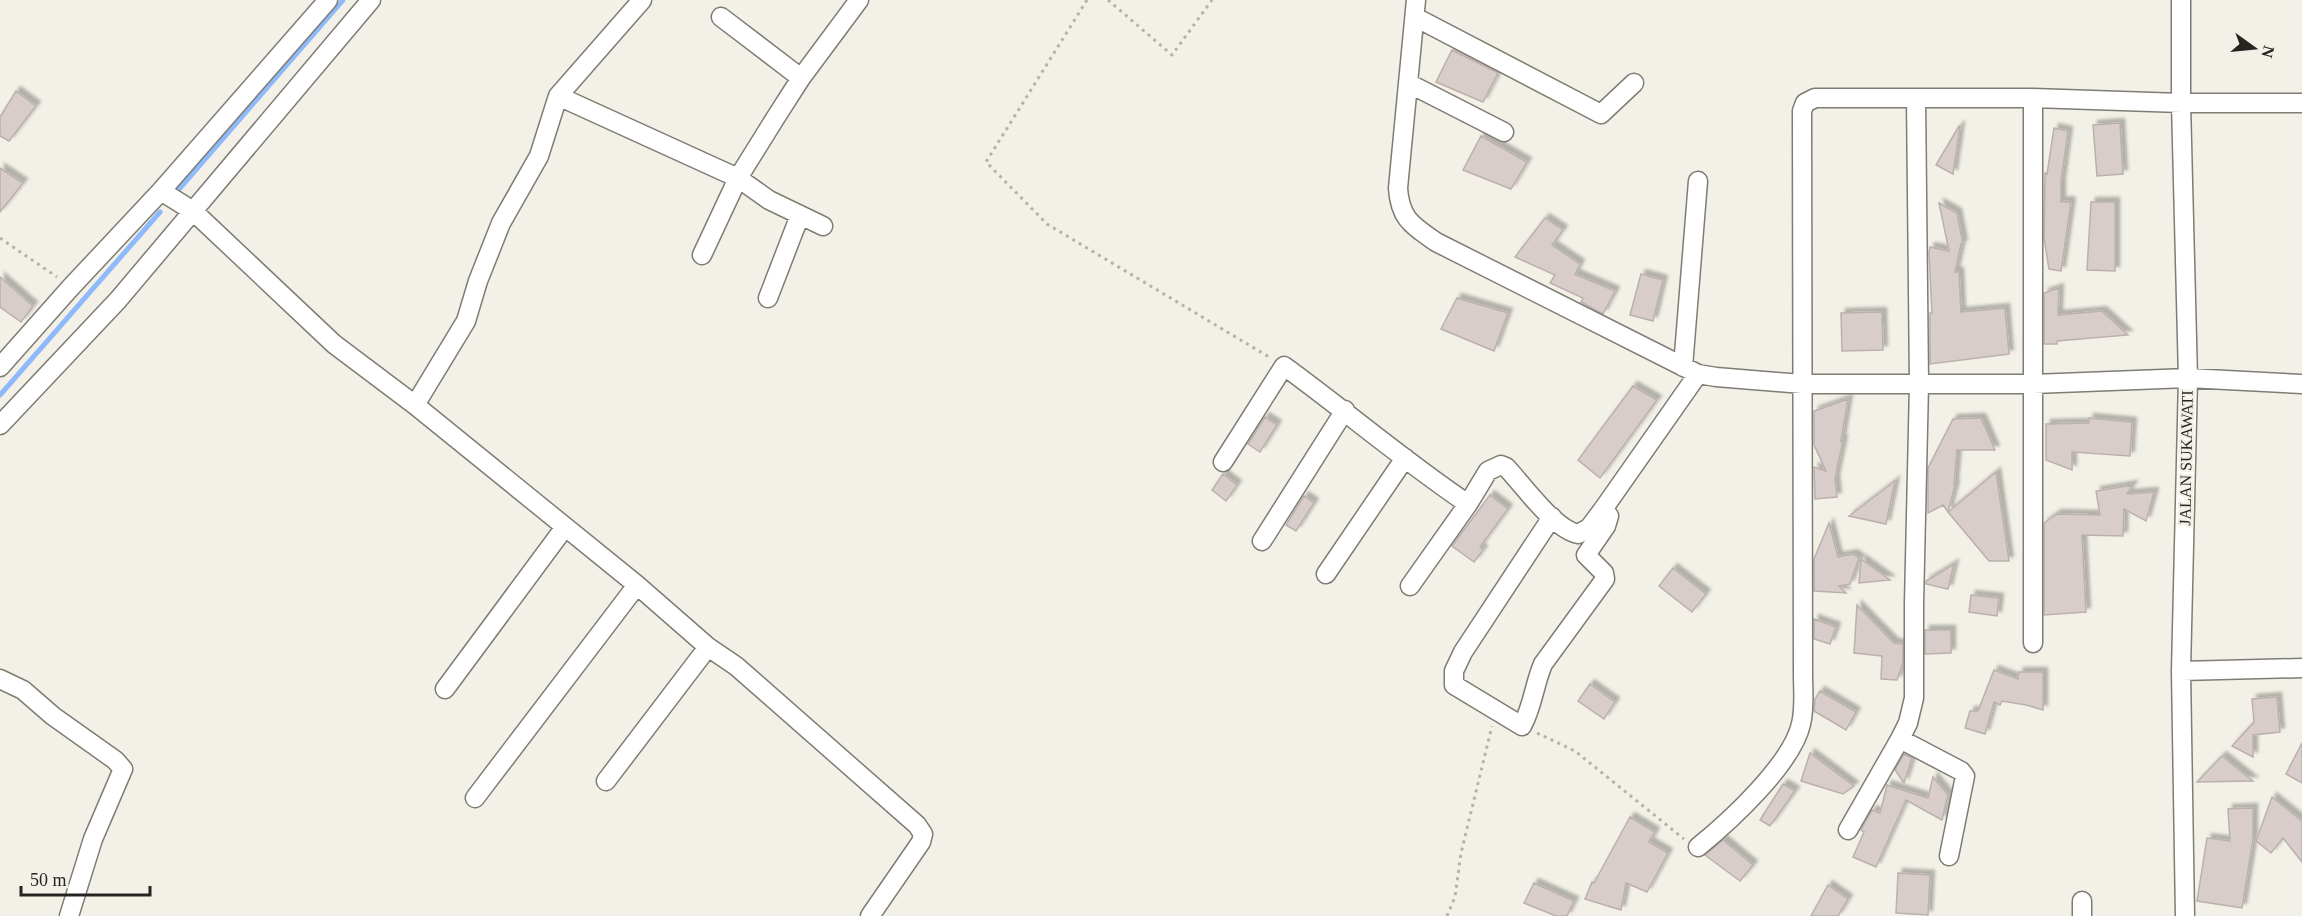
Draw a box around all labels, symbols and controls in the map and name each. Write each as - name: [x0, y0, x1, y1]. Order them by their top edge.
- north arrow: [2224, 18, 2284, 78]
- text: N: [2258, 44, 2278, 60]
- street label: JALAN SUKAWATI: [2176, 390, 2196, 526]
- scale bar: [21, 859, 150, 897]
- text: 50 m: [30, 870, 67, 890]

